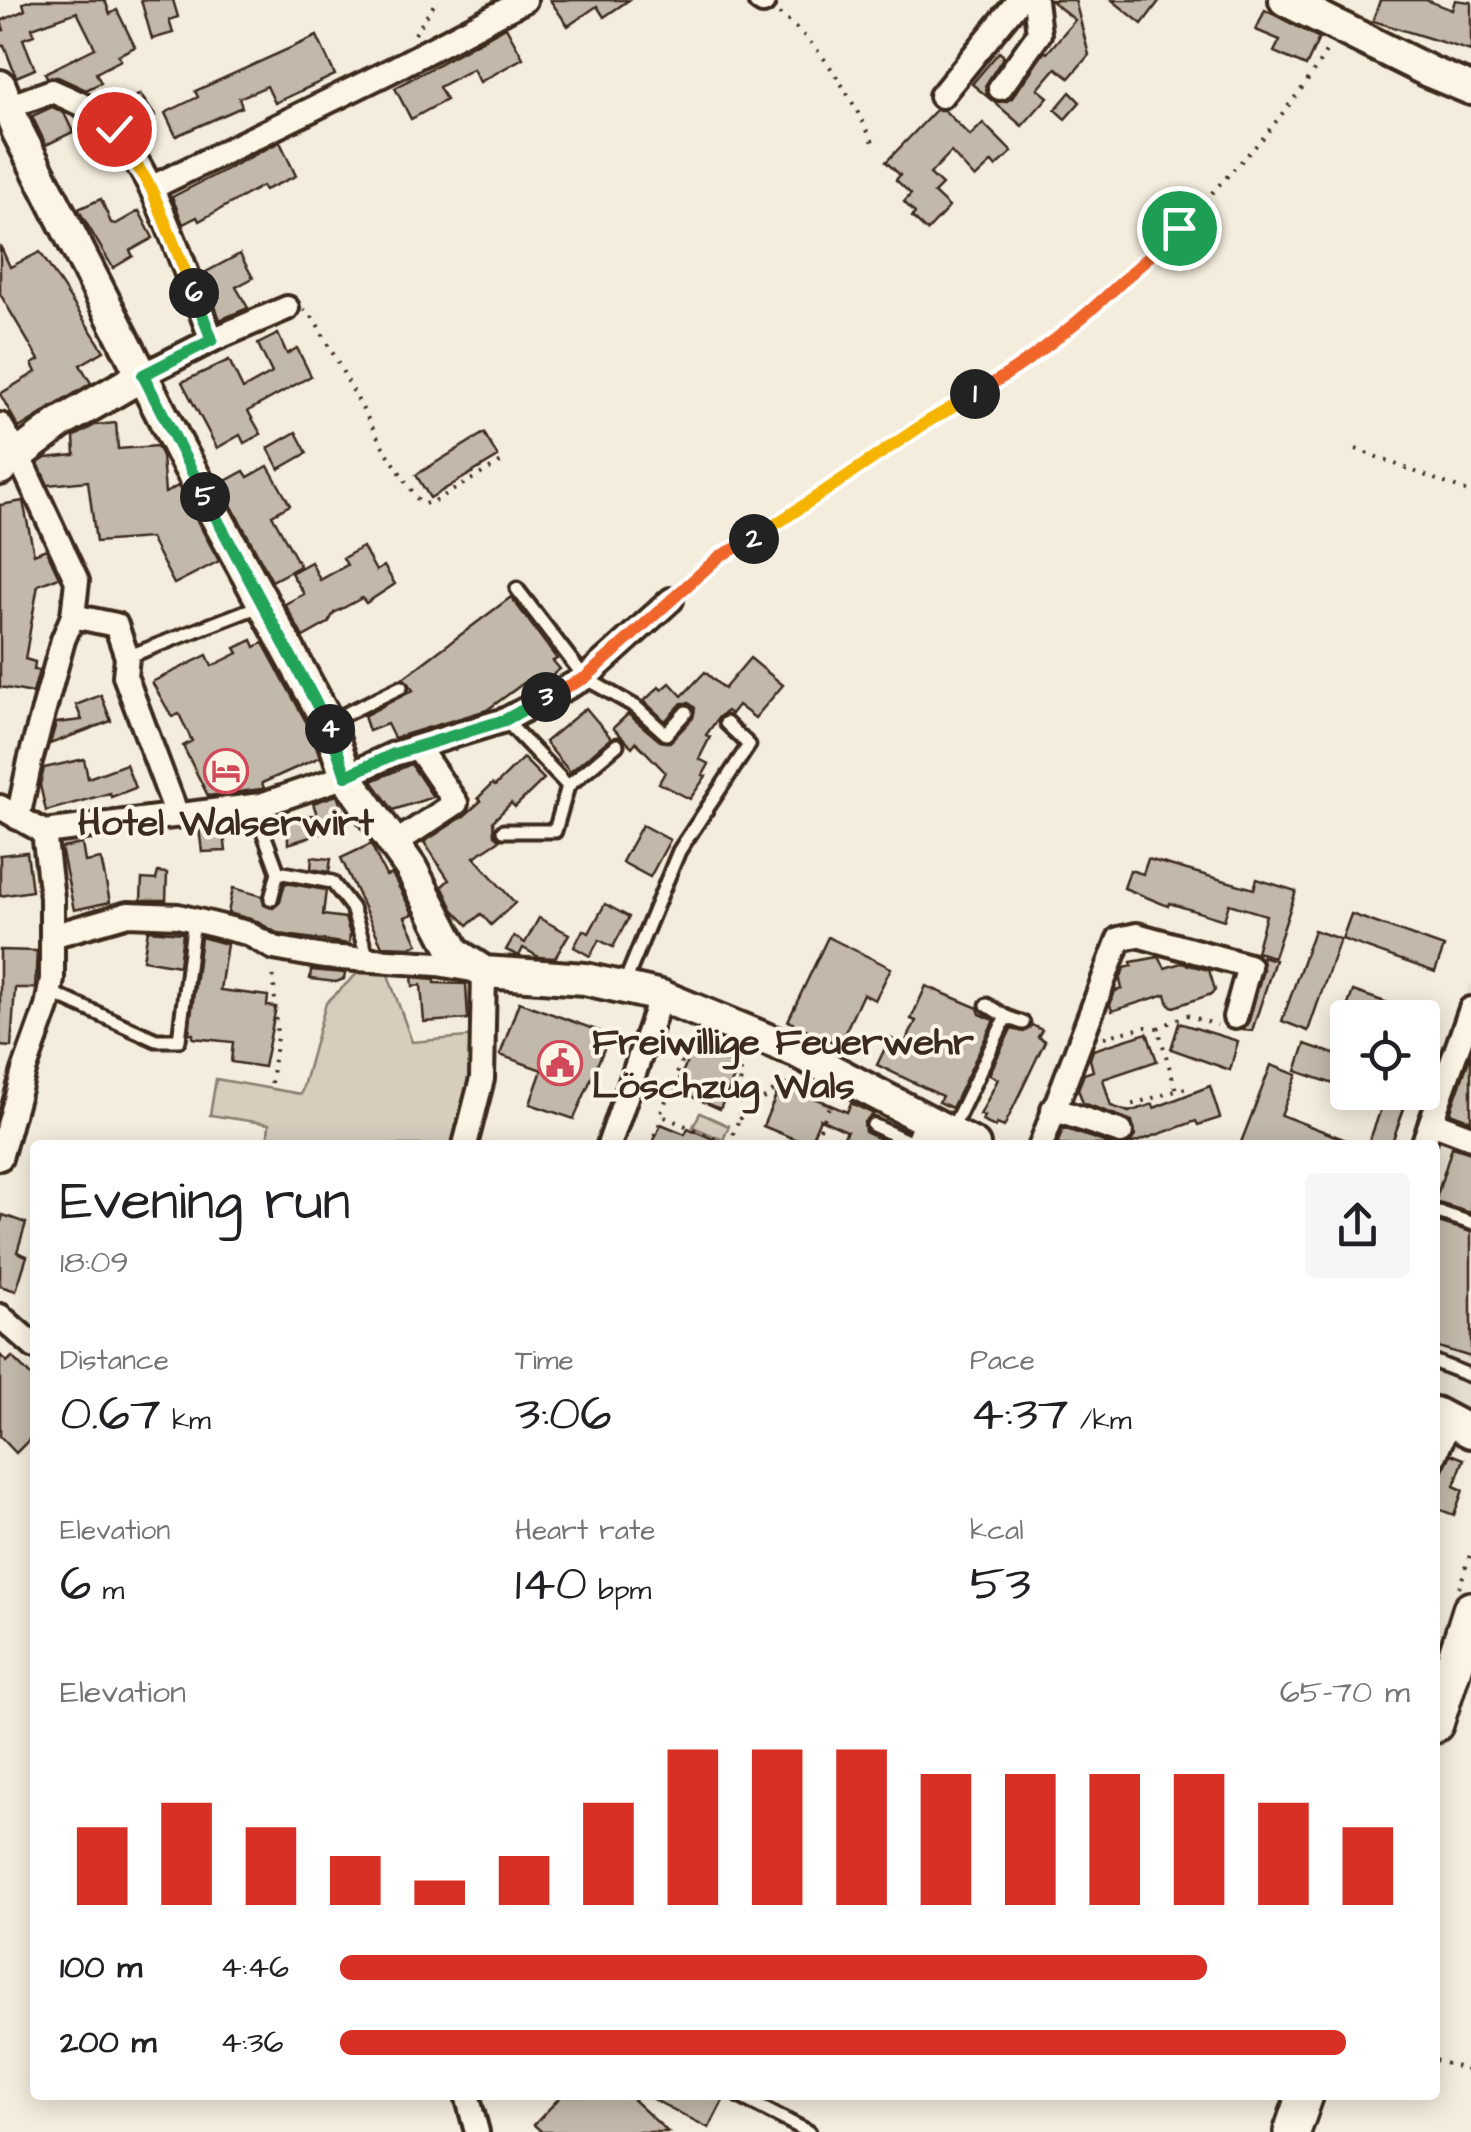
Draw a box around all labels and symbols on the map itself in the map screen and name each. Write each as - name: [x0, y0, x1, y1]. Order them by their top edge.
- pin: [72, 87, 157, 172]
- pin: [1137, 186, 1222, 271]
- pin: 6: [169, 268, 219, 318]
- pin: 1: [950, 369, 1000, 419]
- pin: 5: [180, 472, 230, 522]
- pin: 2: [729, 514, 779, 564]
- pin: 3: [521, 672, 571, 722]
- pin: 4: [305, 704, 355, 754]
- hotel icon: Hotel Walserwirt: [203, 748, 249, 794]
- place label: Hotel Walserwirt: [78, 798, 375, 850]
- place label: Freiwillige Feuerwehr Löschzug Wals: [592, 1017, 974, 1114]
- public building icon: Freiwillige Feuerwehr Löschzug Wals: [537, 1040, 583, 1086]

